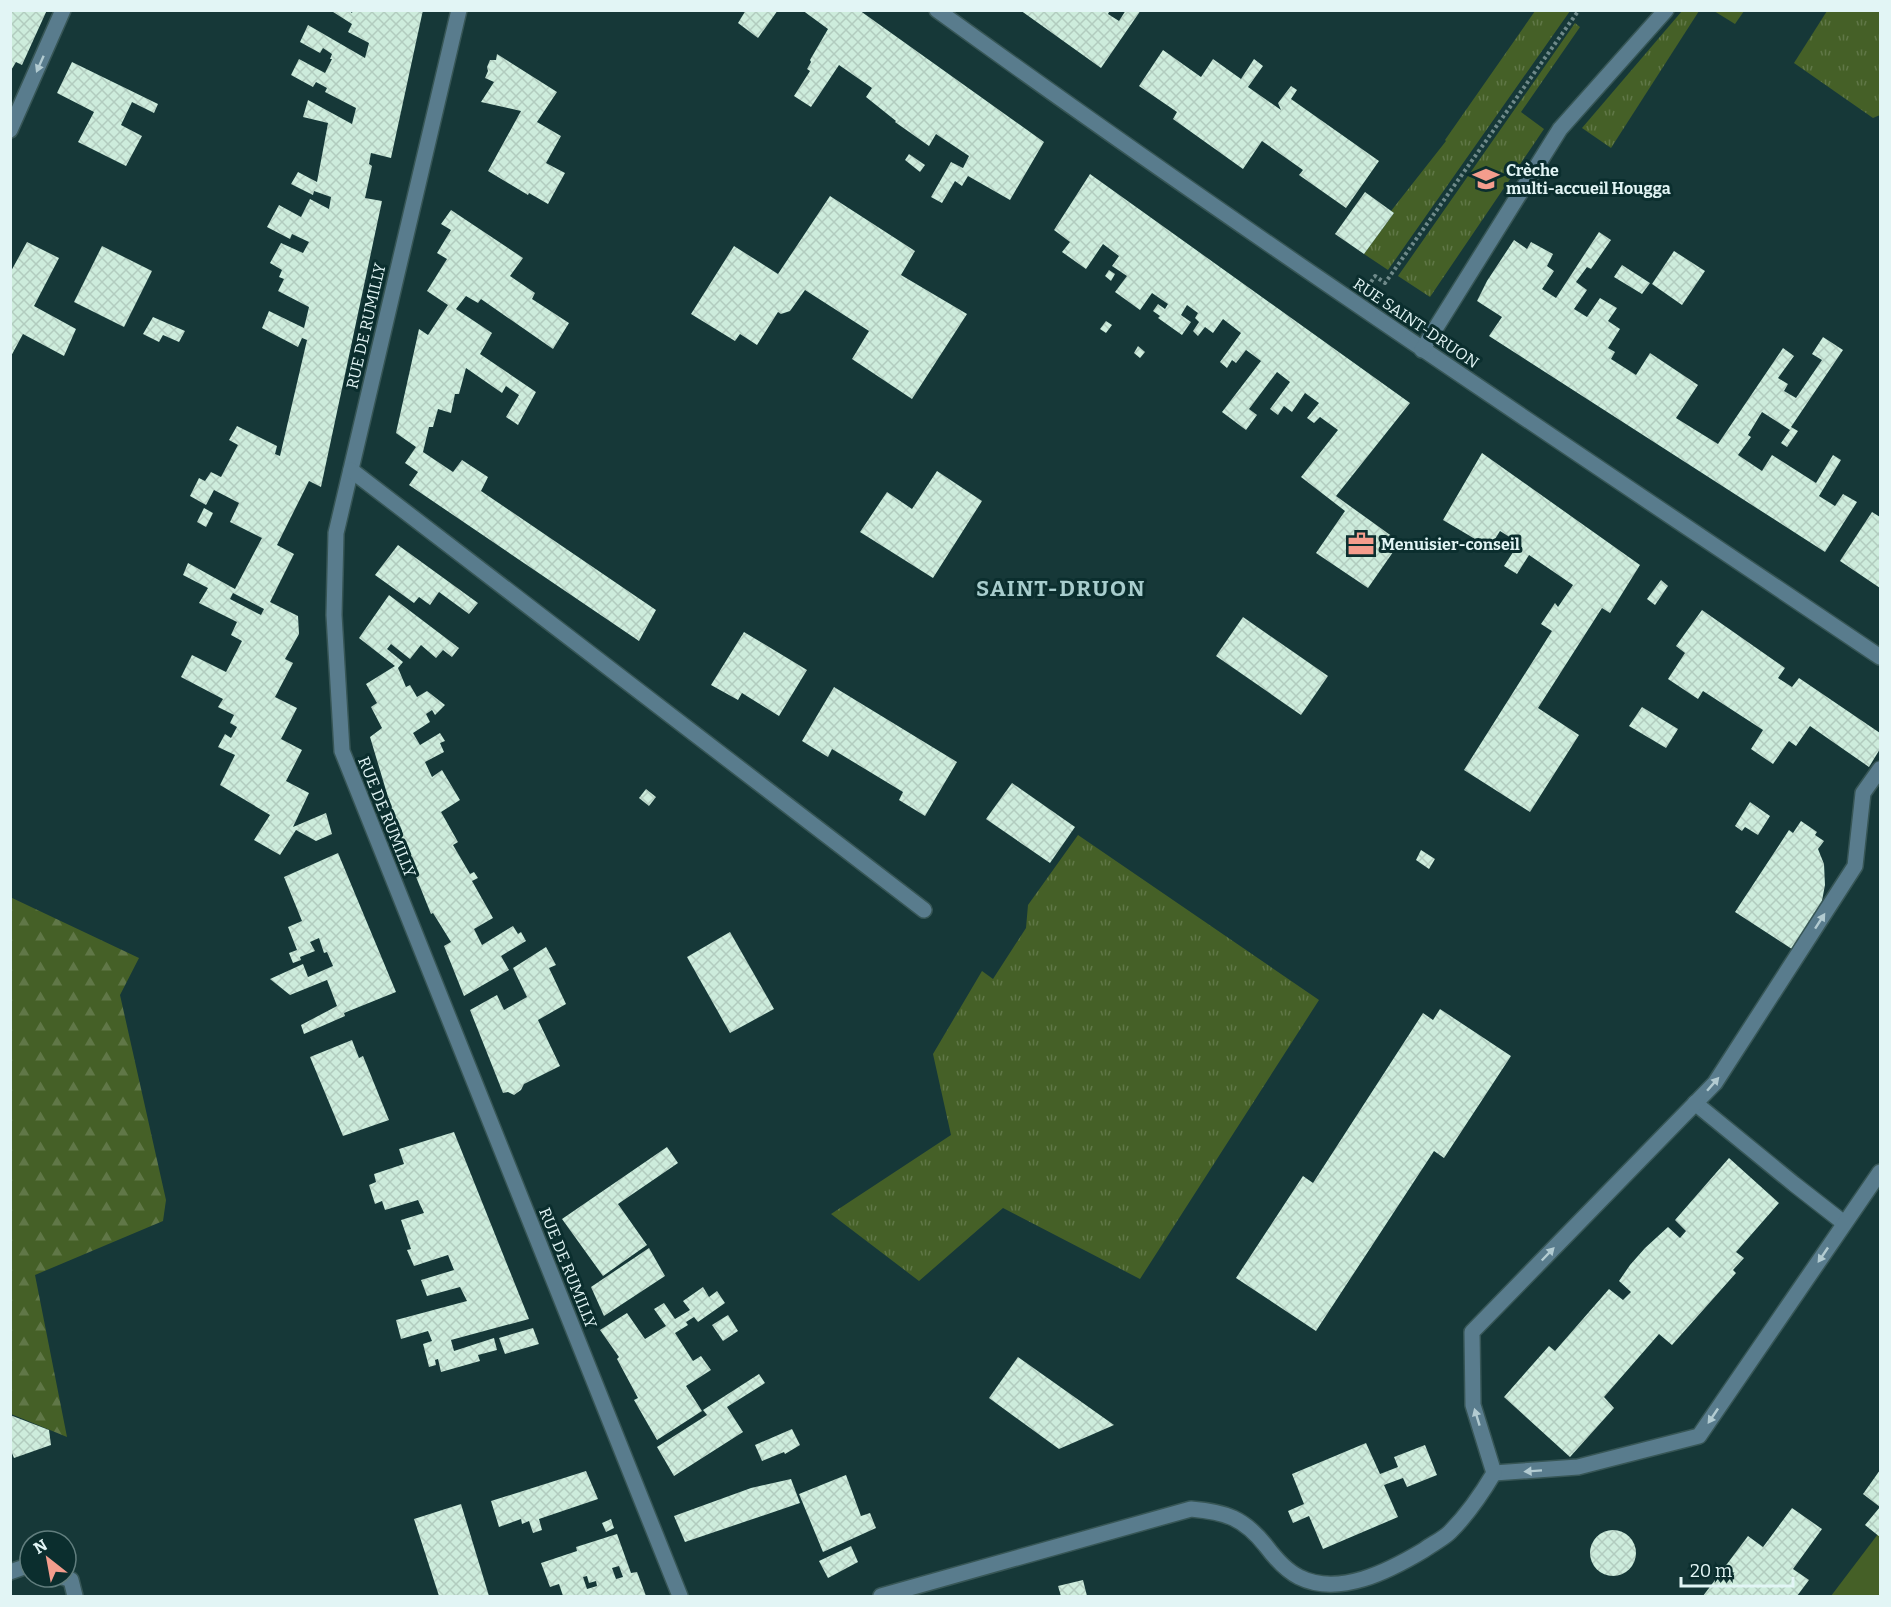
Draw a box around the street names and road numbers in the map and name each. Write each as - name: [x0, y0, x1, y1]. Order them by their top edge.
- street label: RUE DE RUMILLY: [342, 261, 390, 391]
- street label: RUE SAINT-DRUON: [1350, 274, 1483, 372]
- street label: RUE DE RUMILLY: [354, 754, 420, 881]
- street label: RUE DE RUMILLY: [535, 1205, 601, 1332]

